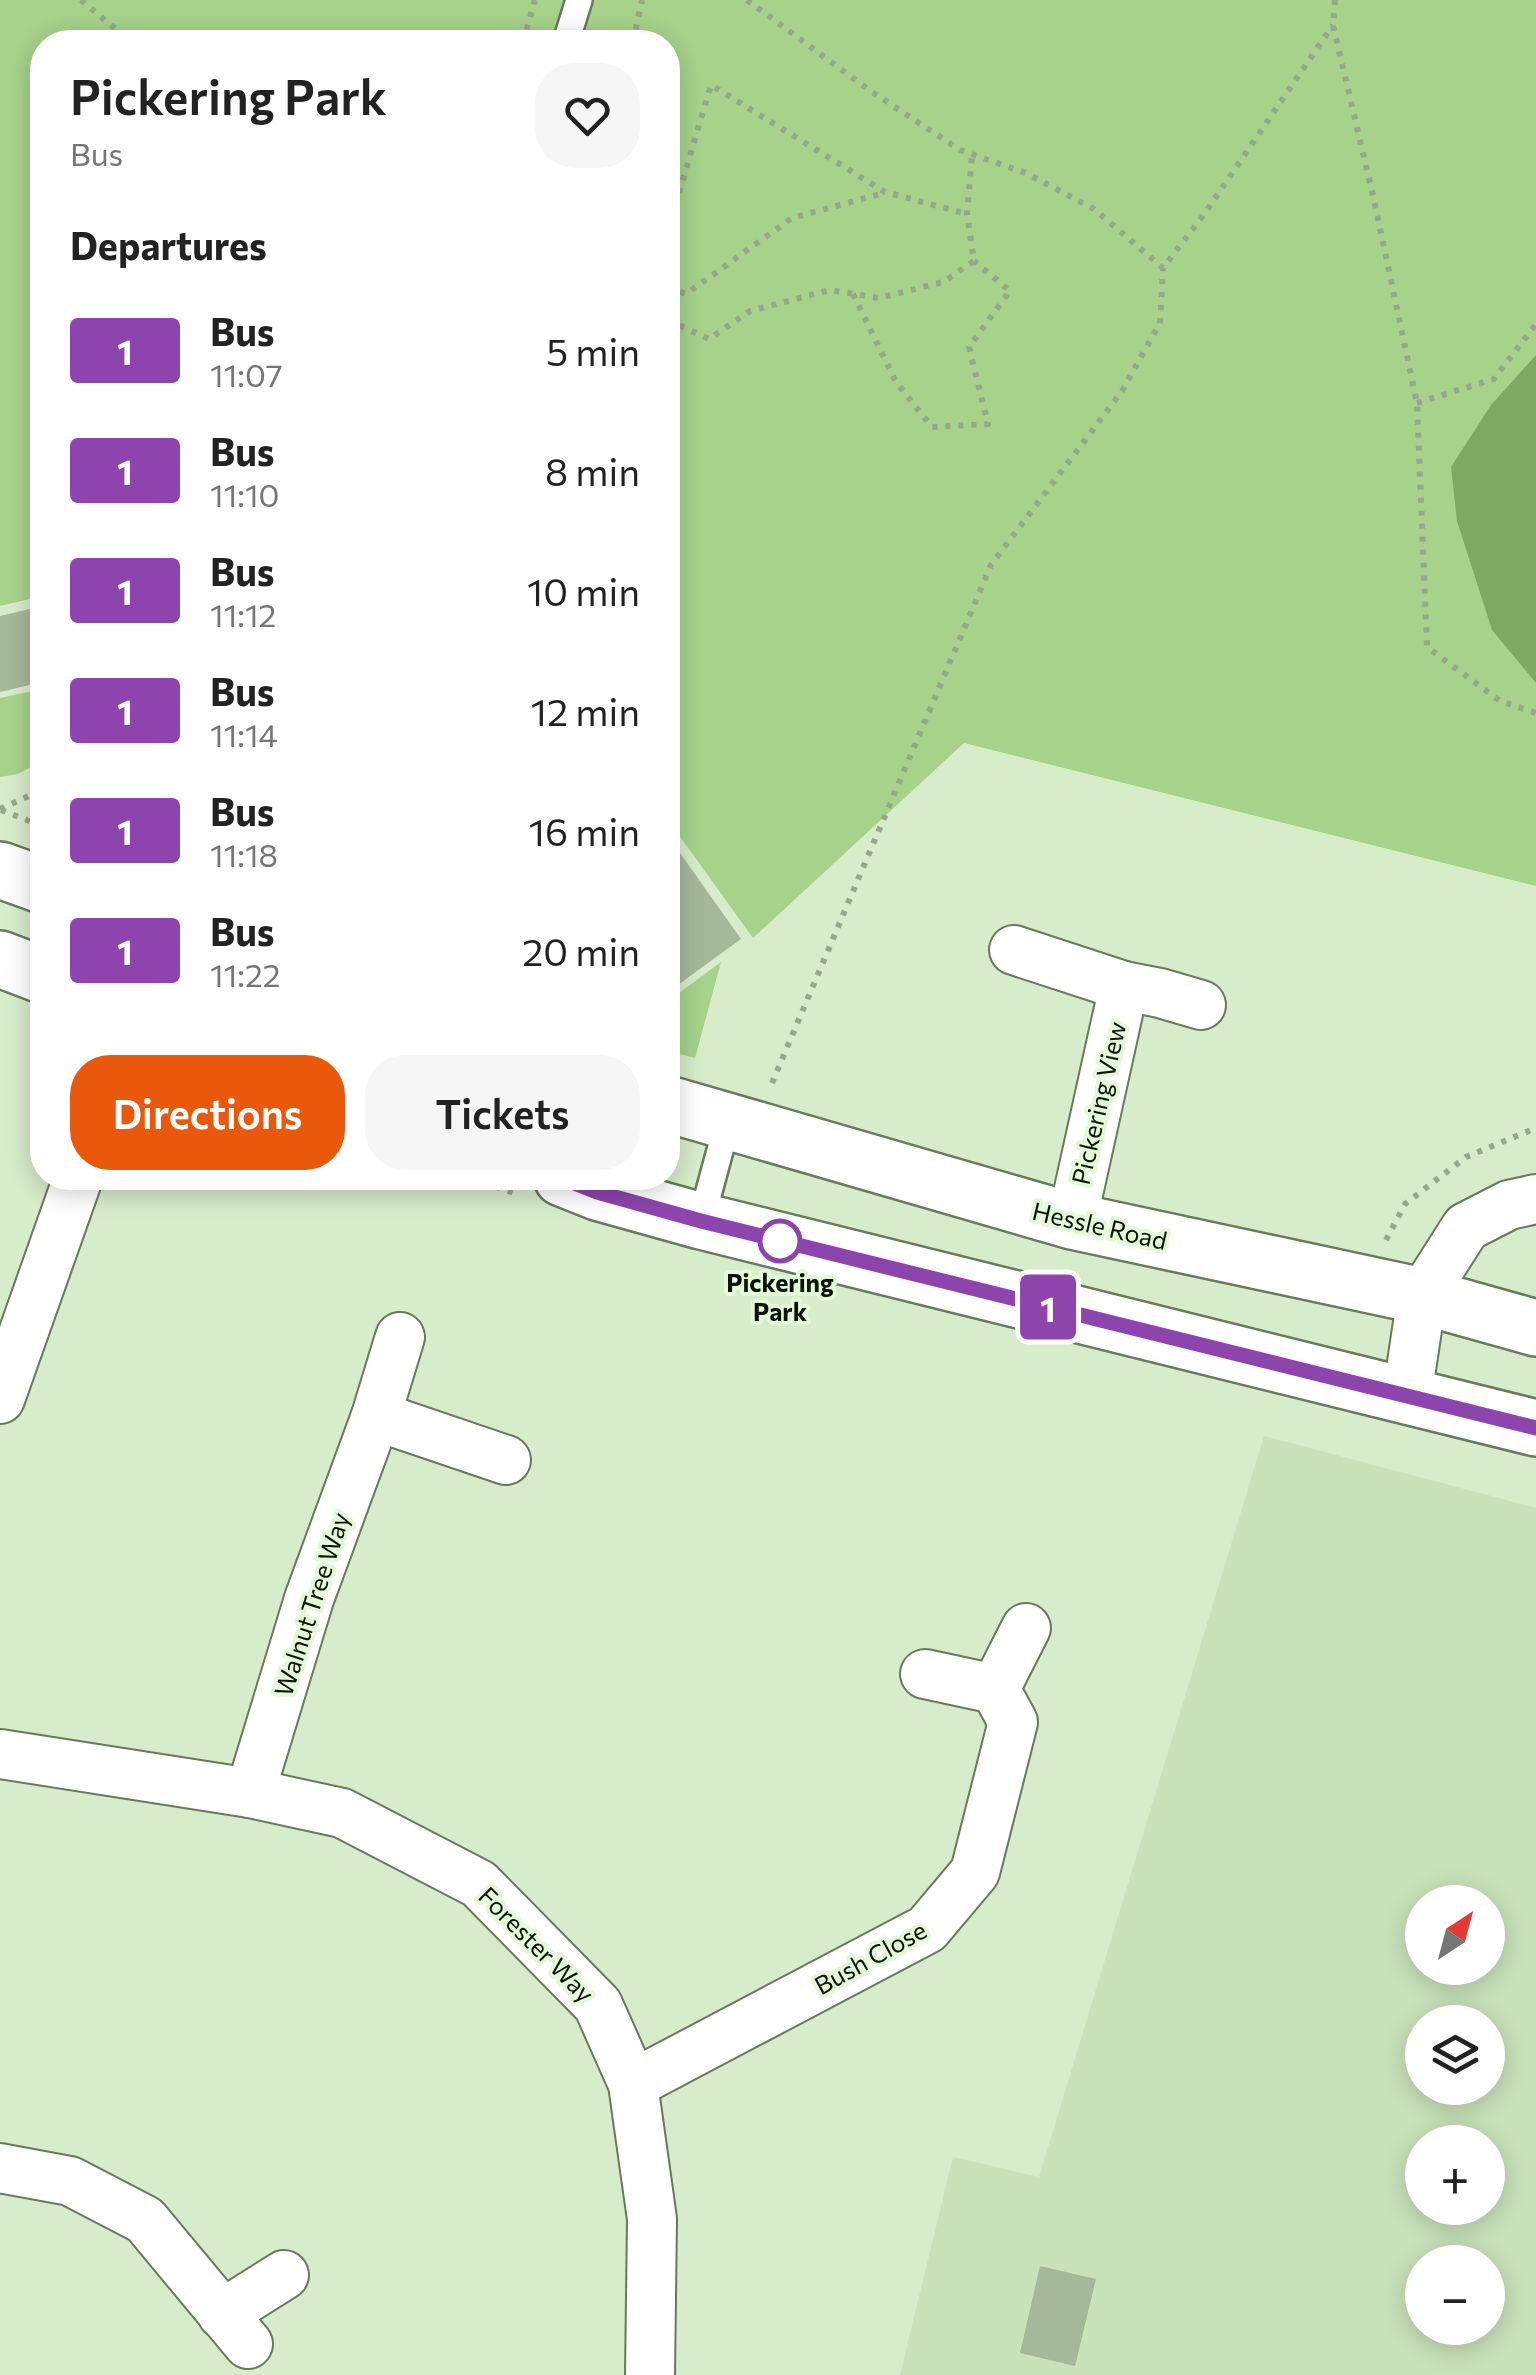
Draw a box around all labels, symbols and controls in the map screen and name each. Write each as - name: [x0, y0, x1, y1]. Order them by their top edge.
- button: heart: [535, 63, 640, 168]
- text: Pickering Park: [70, 66, 387, 125]
- text: Bus: [70, 133, 123, 173]
- text: Departures: [70, 221, 267, 268]
- text: Bus: [210, 307, 275, 354]
- text: 5 min: [546, 327, 640, 374]
- text: 1: [117, 329, 133, 372]
- text: 11:07: [210, 354, 283, 394]
- text: Bus: [210, 427, 275, 474]
- text: 8 min: [545, 447, 640, 494]
- text: 1: [117, 449, 133, 492]
- text: 11:10: [210, 474, 279, 514]
- text: Bus: [210, 547, 275, 594]
- text: 10 min: [527, 567, 640, 614]
- text: 1: [117, 569, 133, 612]
- text: 11:12: [210, 594, 276, 634]
- text: Bus: [210, 667, 275, 714]
- text: 12 min: [531, 687, 640, 734]
- text: 1: [117, 689, 133, 732]
- text: 11:14: [210, 714, 278, 754]
- text: Bus: [210, 787, 275, 834]
- text: 16 min: [529, 807, 640, 854]
- text: 1: [117, 809, 133, 852]
- text: 11:18: [210, 834, 278, 874]
- text: Bus: [210, 907, 275, 954]
- text: 20 min: [522, 927, 640, 974]
- text: 1: [117, 929, 133, 972]
- text: 11:22: [210, 954, 280, 994]
- street label: Pickering View: [1065, 1019, 1131, 1187]
- button: Directions: [70, 1055, 345, 1170]
- button: Tickets: [365, 1055, 640, 1170]
- street label: Hessle Road: [1030, 1195, 1170, 1255]
- marker: Pickering Park: [759, 1220, 801, 1262]
- place label: Pickering Park: [726, 1267, 834, 1326]
- line badge: 1: [1016, 1274, 1080, 1340]
- text: 1: [1040, 1286, 1056, 1329]
- street label: Walnut Tree Way: [267, 1508, 355, 1700]
- street label: Forester Way: [473, 1880, 601, 2008]
- north arrow: [1405, 1885, 1505, 1985]
- map controls: [1405, 1885, 1505, 2345]
- street label: Bush Close: [809, 1914, 931, 2000]
- button: layers: [1405, 2005, 1505, 2105]
- button: +: [1405, 2125, 1505, 2225]
- button: −: [1405, 2245, 1505, 2345]

